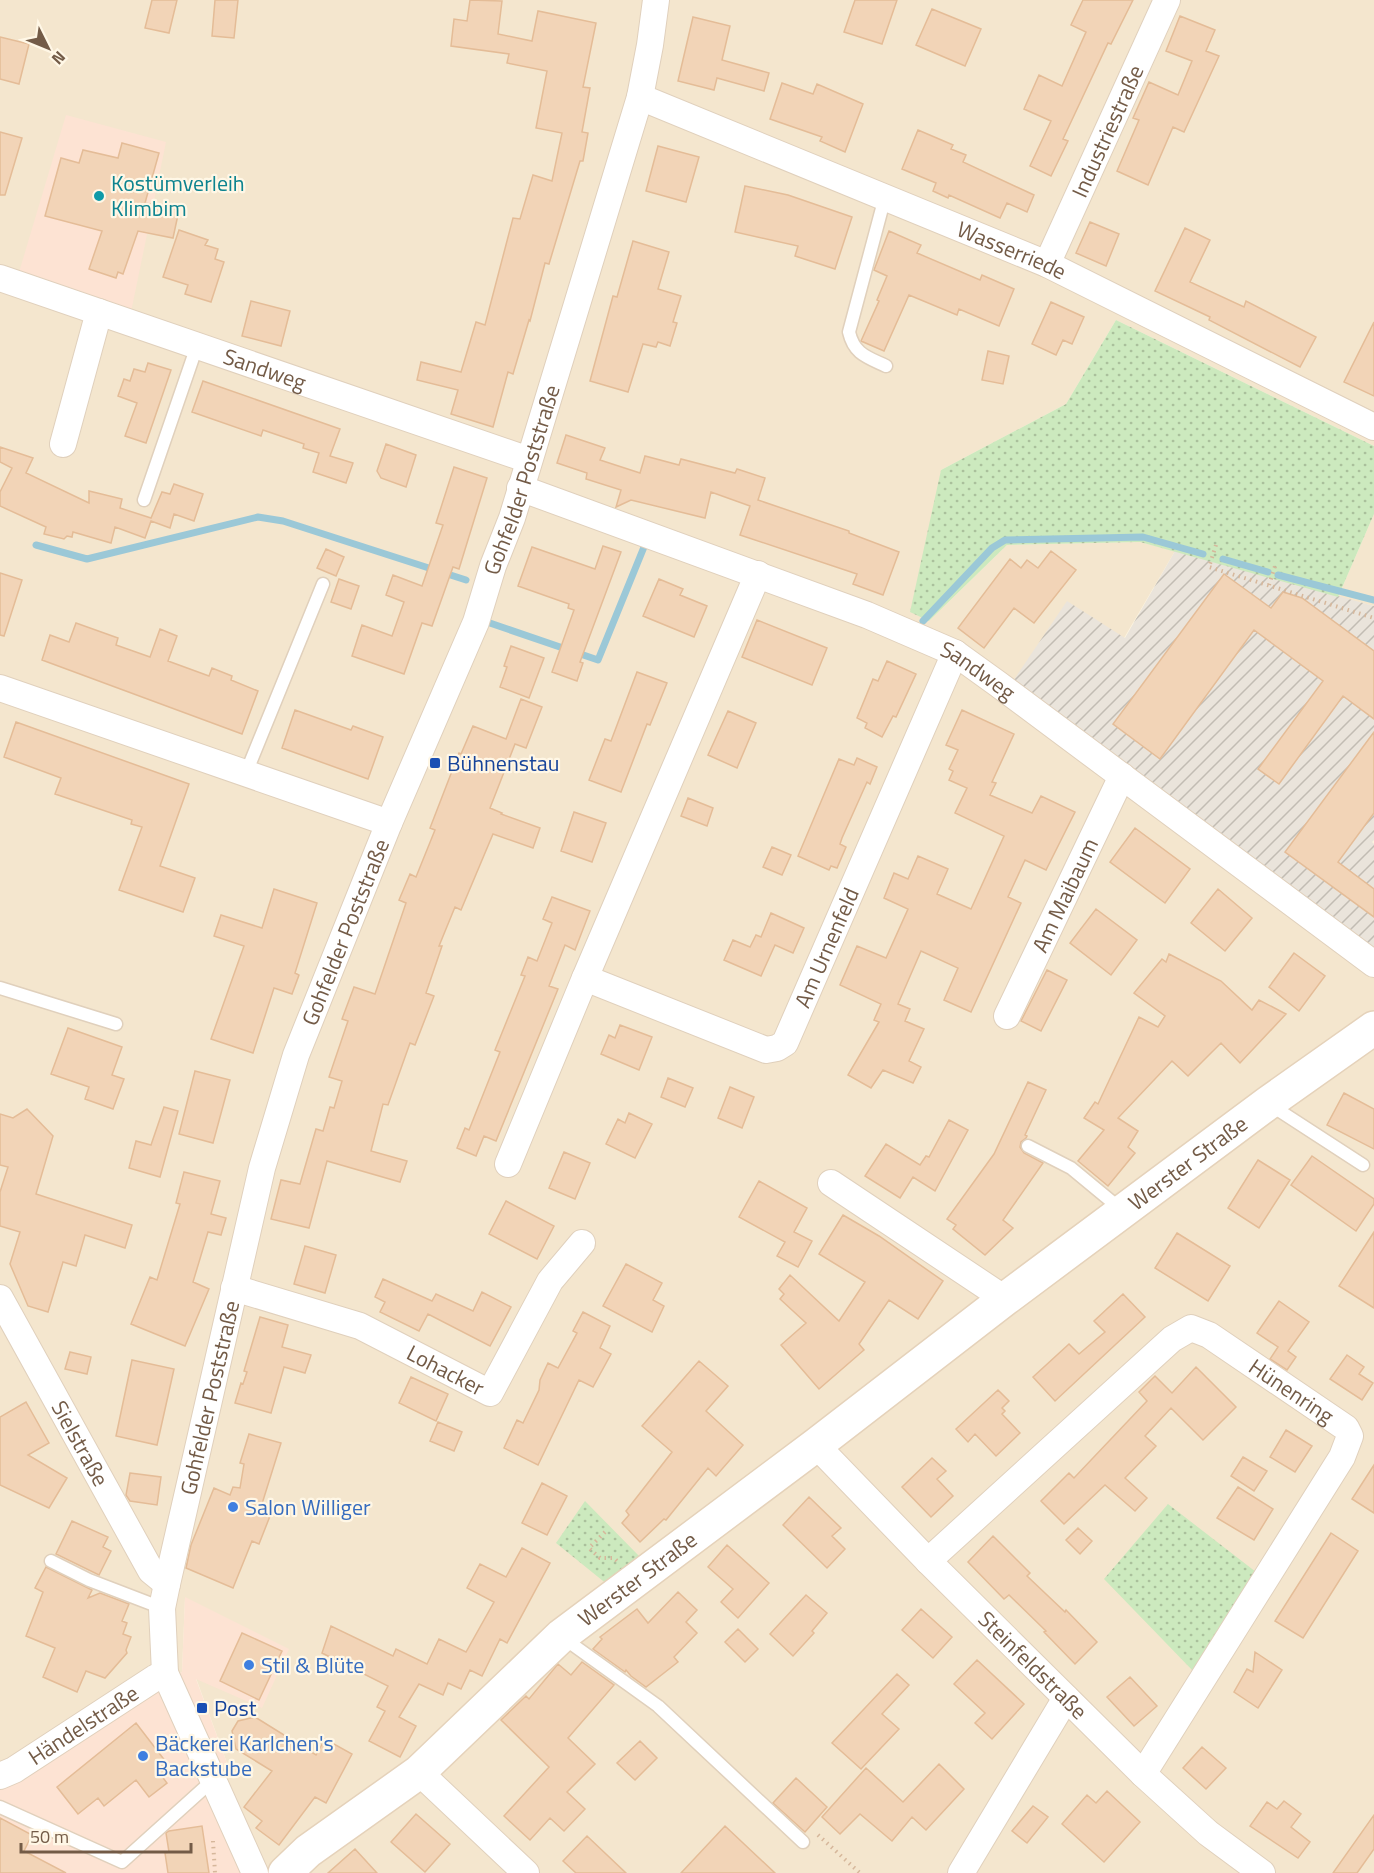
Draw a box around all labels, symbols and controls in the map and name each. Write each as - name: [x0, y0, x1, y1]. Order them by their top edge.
- north arrow: [18, 18, 78, 78]
- text: N: [46, 46, 72, 70]
- street label: Industriestraße: [1062, 59, 1152, 203]
- place label: Kostümverleih Klimbim: [111, 166, 245, 225]
- marker: Kostümverleih Klimbim: [92, 189, 106, 203]
- street label: Wasserriede: [952, 212, 1072, 288]
- street label: Sandweg: [219, 339, 311, 399]
- street label: Gohfelder Poststraße: [474, 381, 569, 579]
- street label: Sandweg: [935, 632, 1023, 709]
- place label: Bühnenstau: [447, 746, 559, 780]
- marker: Bühnenstau: [428, 756, 442, 770]
- street label: Am Maibaum: [1023, 832, 1107, 958]
- street label: Gohfelder Poststraße: [293, 834, 398, 1031]
- street label: Am Urnenfeld: [785, 882, 868, 1013]
- street label: Werster Straße: [1121, 1107, 1255, 1219]
- street label: Gohfelder Poststraße: [171, 1297, 248, 1498]
- street label: Lohacker: [401, 1336, 491, 1405]
- street label: Hünenring: [1242, 1350, 1341, 1432]
- street label: Sielstraße: [43, 1394, 118, 1492]
- place label: Salon Williger: [245, 1490, 371, 1524]
- marker: Salon Williger: [226, 1500, 240, 1514]
- street label: Werster Straße: [571, 1523, 704, 1635]
- street label: Steinfeldstraße: [970, 1603, 1096, 1727]
- place label: Stil & Blüte: [261, 1648, 364, 1682]
- marker: Stil & Blüte: [242, 1658, 256, 1672]
- street label: Händelstraße: [21, 1676, 145, 1773]
- place label: Post: [214, 1691, 257, 1725]
- marker: Post: [195, 1701, 209, 1715]
- place label: Bäckerei Karlchen's Backstube: [155, 1726, 334, 1785]
- marker: Bäckerei Karlchen's Backstube: [136, 1749, 150, 1763]
- scale bar: [21, 1816, 190, 1854]
- text: 50 m: [30, 1823, 69, 1850]

